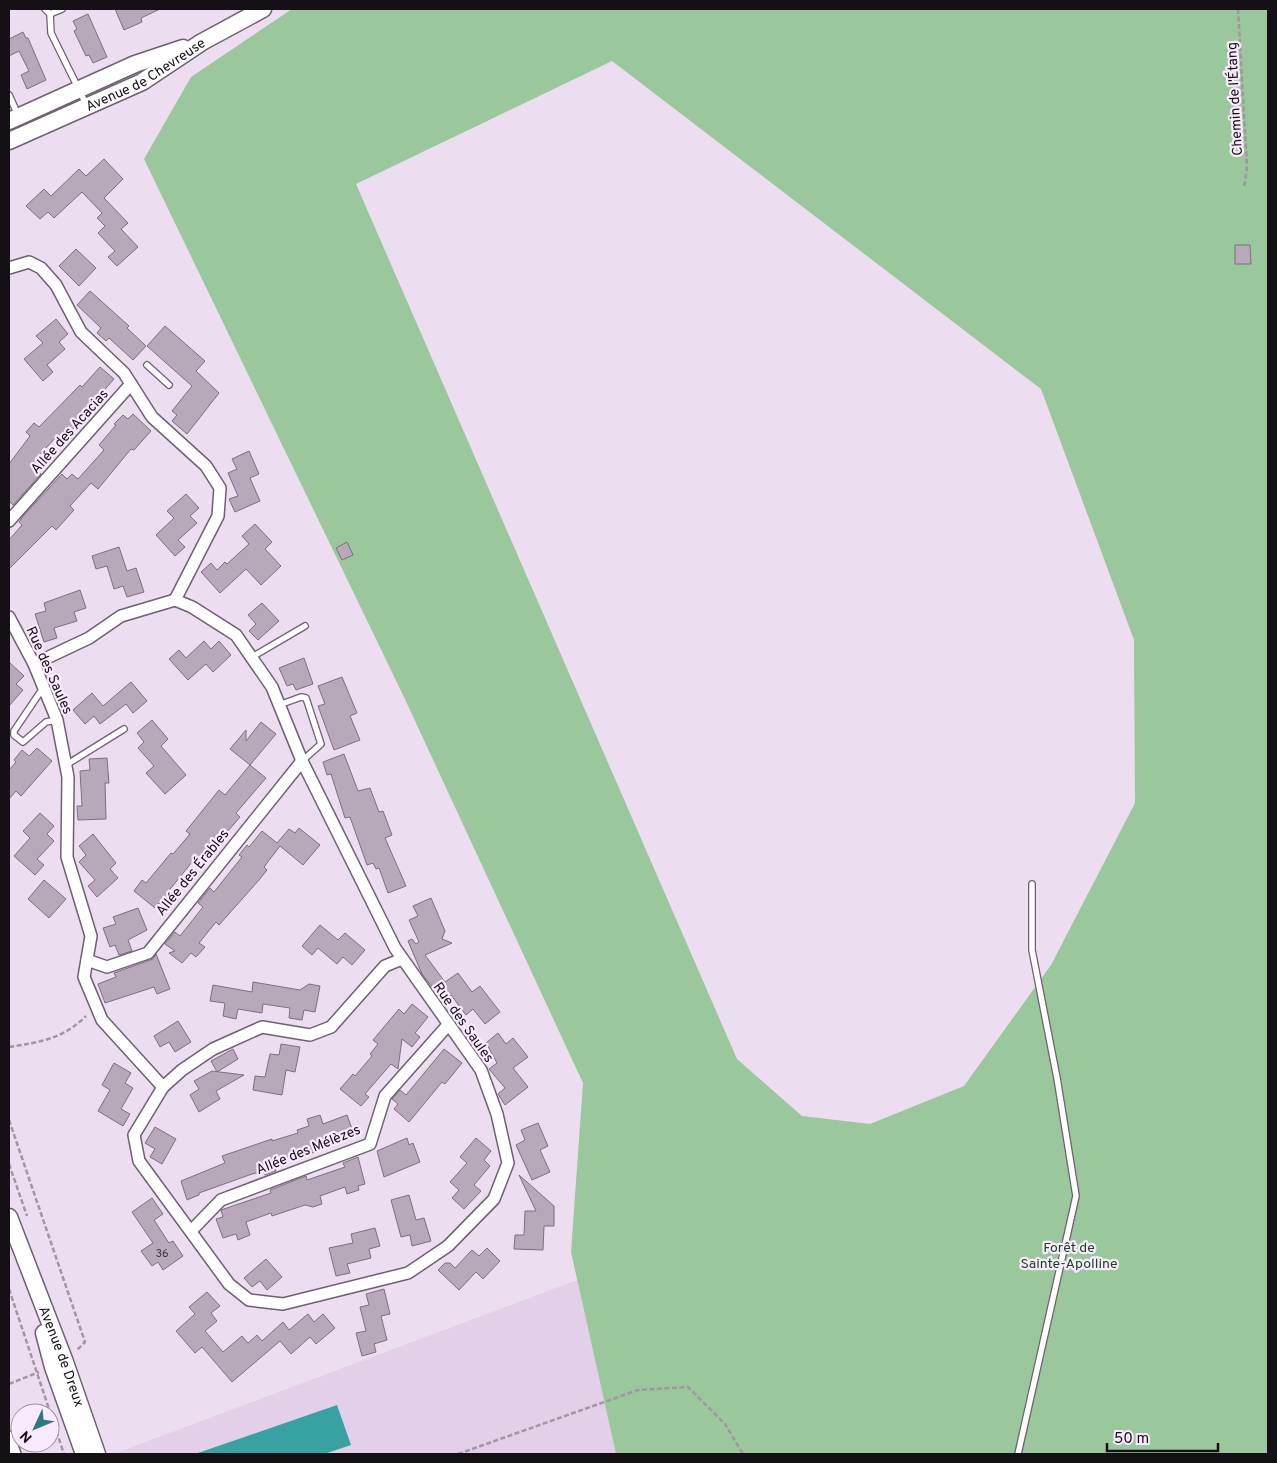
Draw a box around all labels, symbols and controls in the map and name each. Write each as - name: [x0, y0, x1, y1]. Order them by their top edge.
- street label: Avenue de Chevreuse: [83, 35, 209, 116]
- street label: Chemin de l'Étang: [1223, 42, 1247, 156]
- street label: Allée des Acacias: [28, 386, 113, 478]
- street label: Rue des Saules: [22, 624, 76, 717]
- street label: Allée des Érables: [152, 826, 233, 920]
- street label: Rue des Saules: [429, 979, 497, 1066]
- street label: Allée des Mélèzes: [254, 1122, 363, 1179]
- park label: Forêt de Sainte-Apolline: [1020, 1240, 1118, 1273]
- house number: 36: [155, 1247, 169, 1261]
- street label: Avenue de Dreux: [34, 1304, 87, 1409]
- north arrow: [10, 1403, 60, 1453]
- scale bar: [1107, 1420, 1218, 1452]
- text: N: [17, 1426, 36, 1446]
- text: 50 m: [1114, 1430, 1149, 1449]

